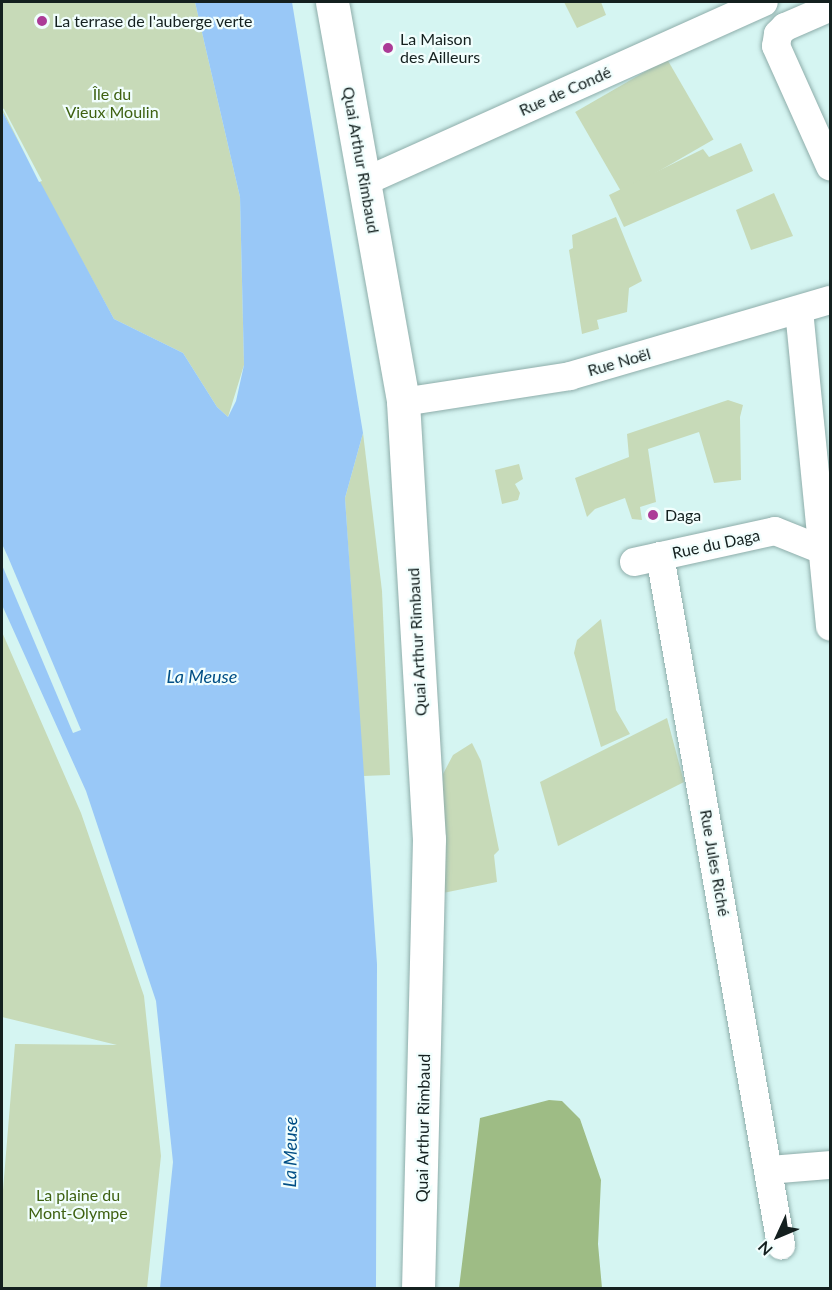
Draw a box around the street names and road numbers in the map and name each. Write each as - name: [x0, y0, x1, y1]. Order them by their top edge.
- street label: Rue de Condé: [516, 62, 614, 120]
- street label: Quai Arthur Rimbaud: [339, 85, 383, 235]
- street label: Rue Noël: [585, 344, 653, 380]
- street label: Rue du Daga: [670, 525, 762, 563]
- street label: Quai Arthur Rimbaud: [404, 567, 430, 717]
- street label: Rue Jules Riché: [696, 808, 734, 918]
- street label: Quai Arthur Rimbaud: [412, 1053, 434, 1203]

